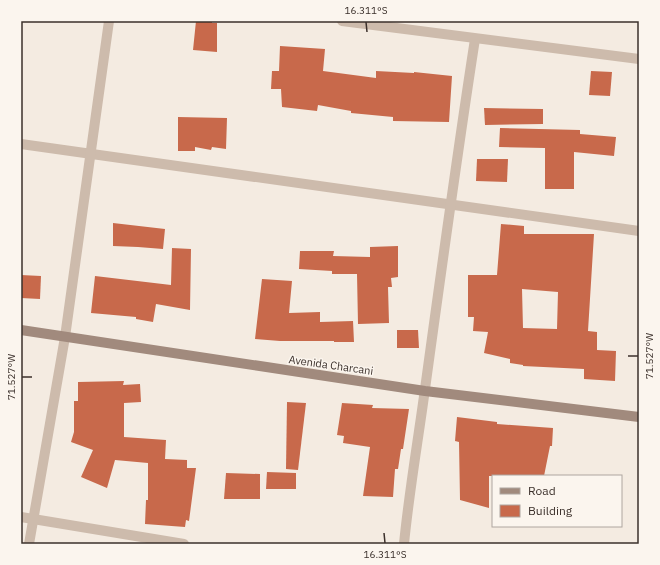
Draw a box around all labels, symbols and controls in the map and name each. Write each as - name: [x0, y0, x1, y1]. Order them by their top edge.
- text: 16.311°S: [344, 4, 388, 17]
- text: 71.527°W: [643, 333, 656, 379]
- street label: Avenida Charcani: [288, 352, 374, 378]
- text: 71.527°W: [5, 354, 18, 400]
- legend: [492, 475, 622, 527]
- text: Road: [528, 483, 556, 498]
- text: Building: [528, 503, 573, 518]
- text: 16.311°S: [363, 548, 407, 561]

